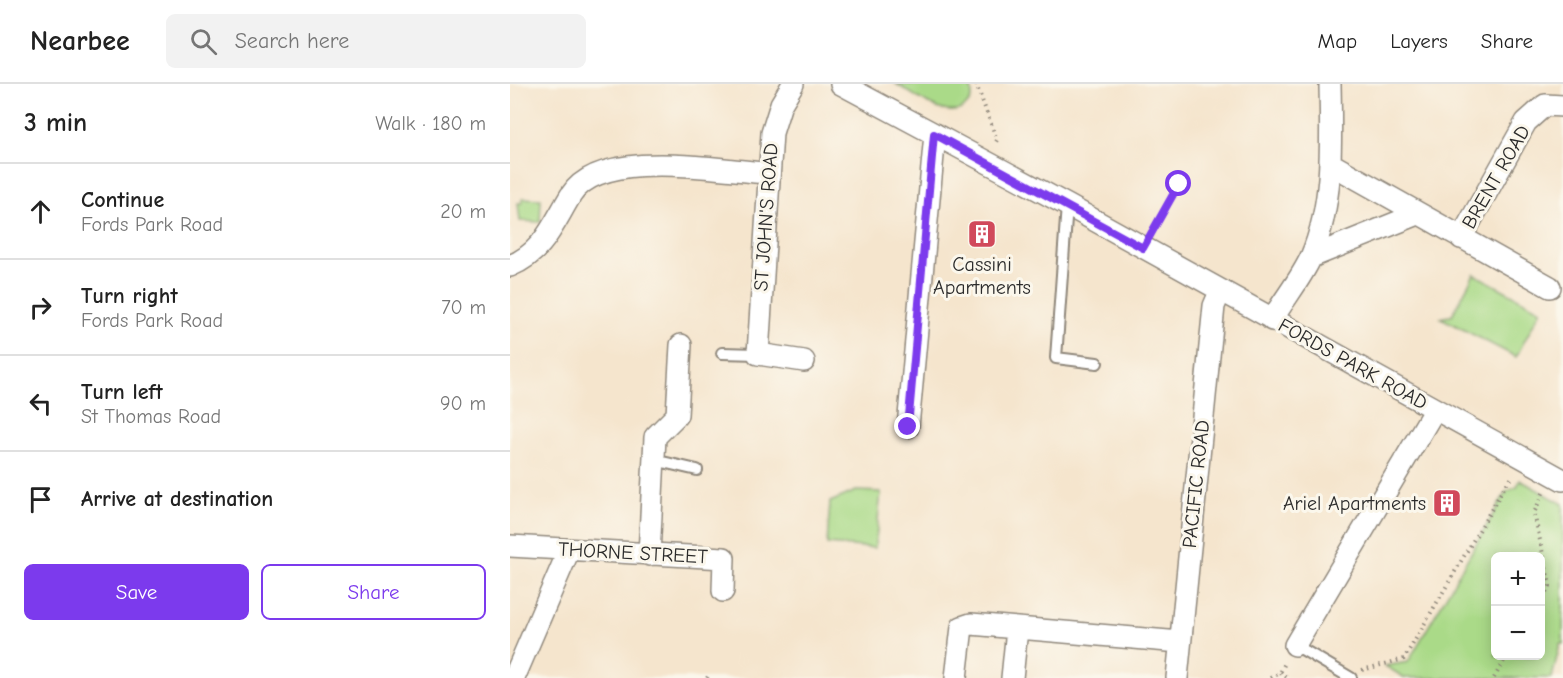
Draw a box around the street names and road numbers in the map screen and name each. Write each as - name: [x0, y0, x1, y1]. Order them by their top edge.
- street label: BRENT ROAD: [1457, 121, 1535, 233]
- street label: ST JOHN'S ROAD: [749, 142, 783, 292]
- street label: FORDS PARK ROAD: [1274, 313, 1432, 415]
- street label: PACIFIC ROAD: [1178, 419, 1214, 549]
- street label: THORNE STREET: [558, 538, 709, 568]

